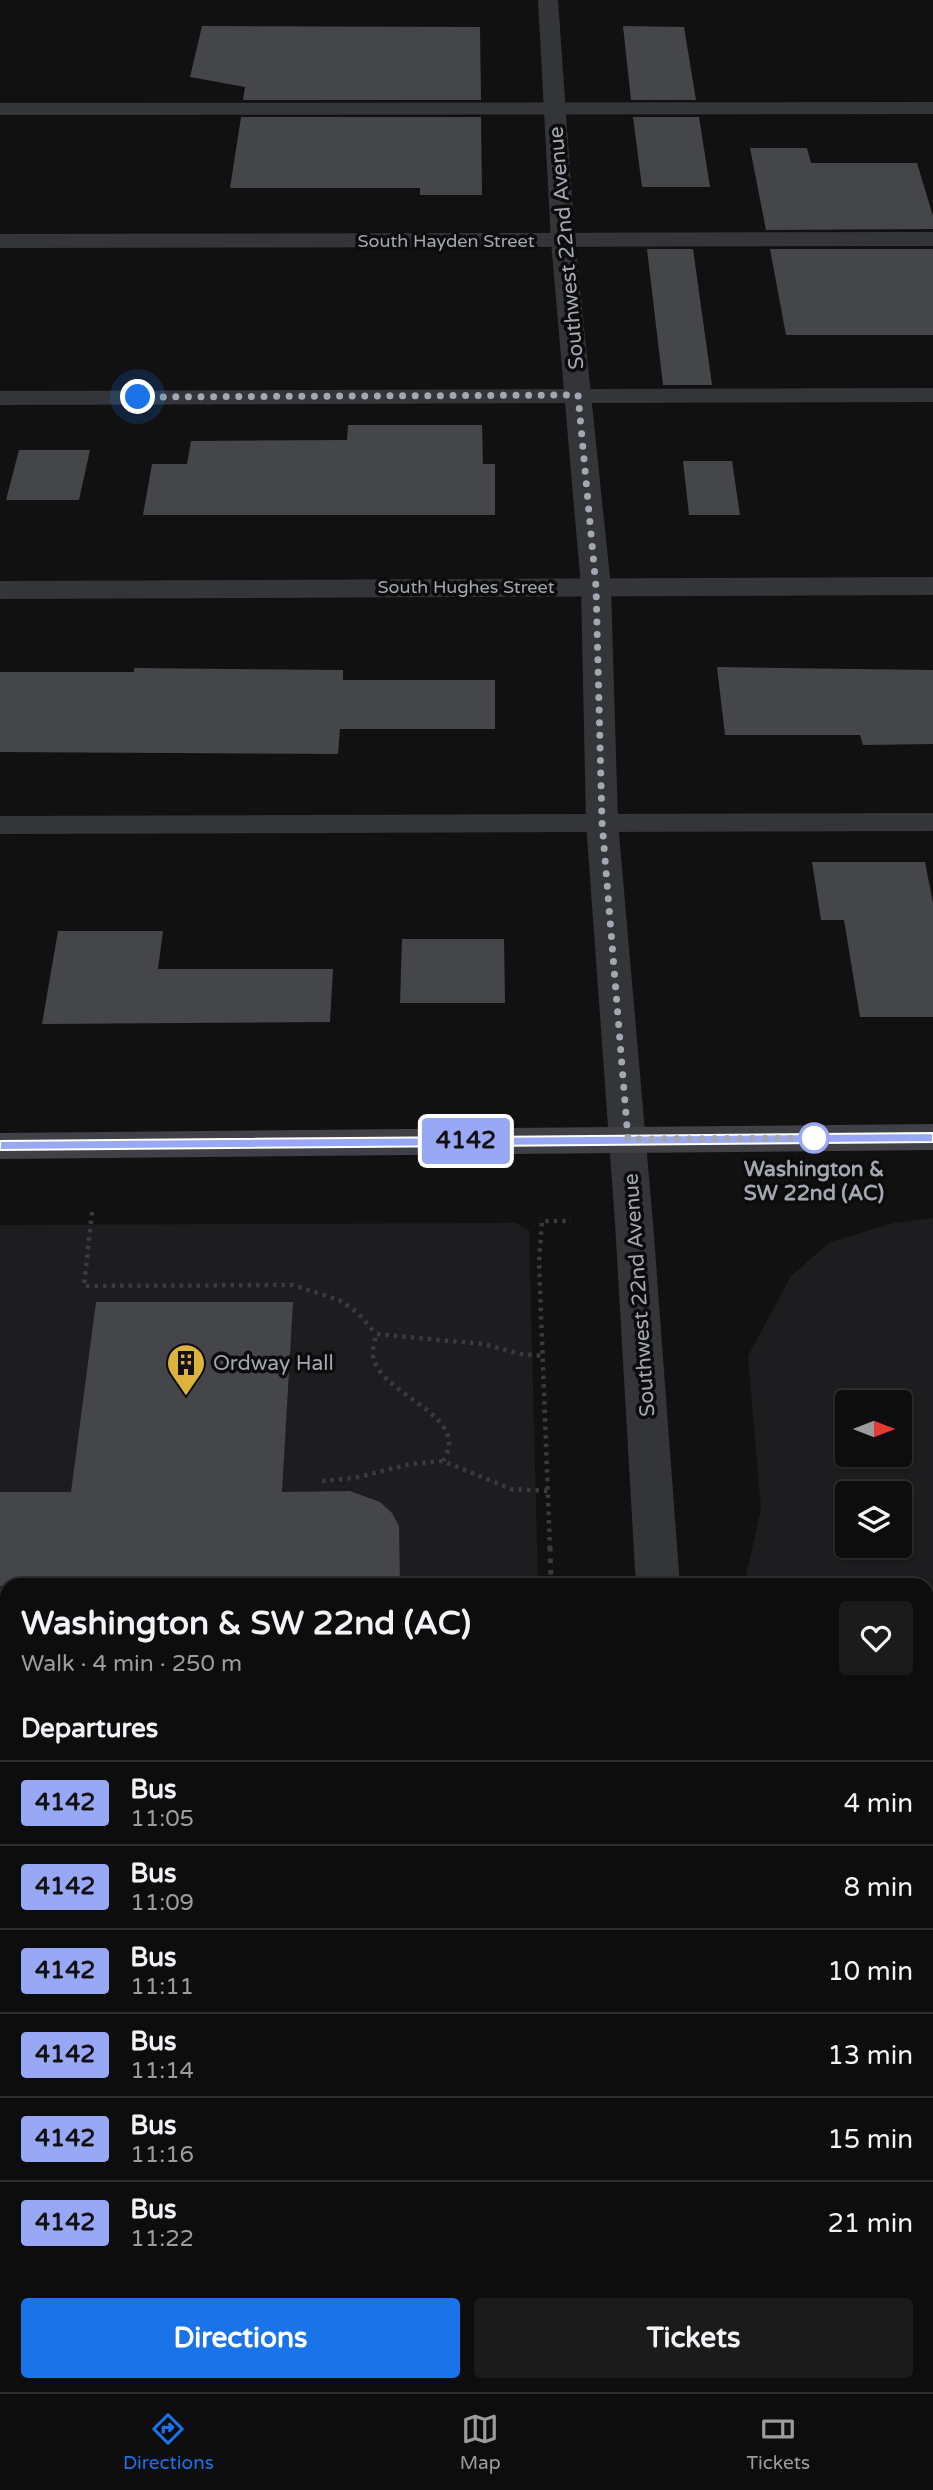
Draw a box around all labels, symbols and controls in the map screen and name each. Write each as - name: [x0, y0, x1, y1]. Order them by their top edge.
- street label: Southwest 22nd Avenue: [543, 125, 590, 371]
- street label: South Hayden Street: [357, 230, 535, 252]
- your location: [120, 379, 155, 414]
- street label: South Hughes Street: [377, 576, 555, 598]
- line badge: 4142: [417, 1118, 515, 1164]
- marker: Washington & SW 22nd (AC): [799, 1123, 829, 1153]
- text: 4142: [436, 1126, 496, 1155]
- place label: Washington & SW 22nd (AC): [744, 1157, 884, 1206]
- street label: Southwest 22nd Avenue: [619, 1172, 660, 1418]
- building icon: Ordway Hall: [165, 1342, 207, 1397]
- place label: Ordway Hall: [213, 1351, 334, 1376]
- north arrow: [835, 1390, 912, 1466]
- map controls: [835, 1390, 912, 1558]
- button: layers: [835, 1481, 912, 1558]
- button: heart: [839, 1601, 913, 1675]
- text: Washington & SW 22nd (AC): [21, 1604, 471, 1643]
- text: Walk · 4 min · 250 m: [21, 1650, 242, 1678]
- text: Departures: [21, 1713, 158, 1744]
- text: Bus: [130, 1774, 176, 1805]
- text: 4142: [35, 1788, 95, 1817]
- text: 4 min: [844, 1788, 913, 1819]
- text: 11:05: [130, 1805, 194, 1833]
- text: Bus: [130, 1858, 176, 1889]
- text: 4142: [35, 1872, 95, 1901]
- text: 8 min: [844, 1872, 913, 1903]
- text: 11:09: [130, 1889, 194, 1917]
- text: Bus: [130, 1942, 176, 1973]
- text: 4142: [35, 1956, 95, 1985]
- text: 10 min: [827, 1956, 913, 1987]
- text: 11:11: [130, 1973, 194, 2001]
- text: Bus: [130, 2026, 176, 2057]
- text: 4142: [35, 2040, 95, 2069]
- text: 13 min: [827, 2040, 913, 2071]
- text: 11:14: [130, 2057, 194, 2085]
- text: Bus: [130, 2110, 176, 2141]
- text: 4142: [35, 2124, 95, 2153]
- text: 15 min: [827, 2124, 913, 2155]
- text: 11:16: [130, 2141, 194, 2169]
- text: Bus: [130, 2194, 176, 2225]
- text: 4142: [35, 2208, 95, 2237]
- text: 21 min: [827, 2208, 913, 2239]
- text: 11:22: [130, 2225, 194, 2253]
- button: Directions: [21, 2298, 460, 2378]
- button: Tickets: [474, 2298, 913, 2378]
- tab: Directions: [123, 2410, 214, 2474]
- tab: Map: [460, 2410, 501, 2474]
- tab: Tickets: [747, 2410, 810, 2474]

